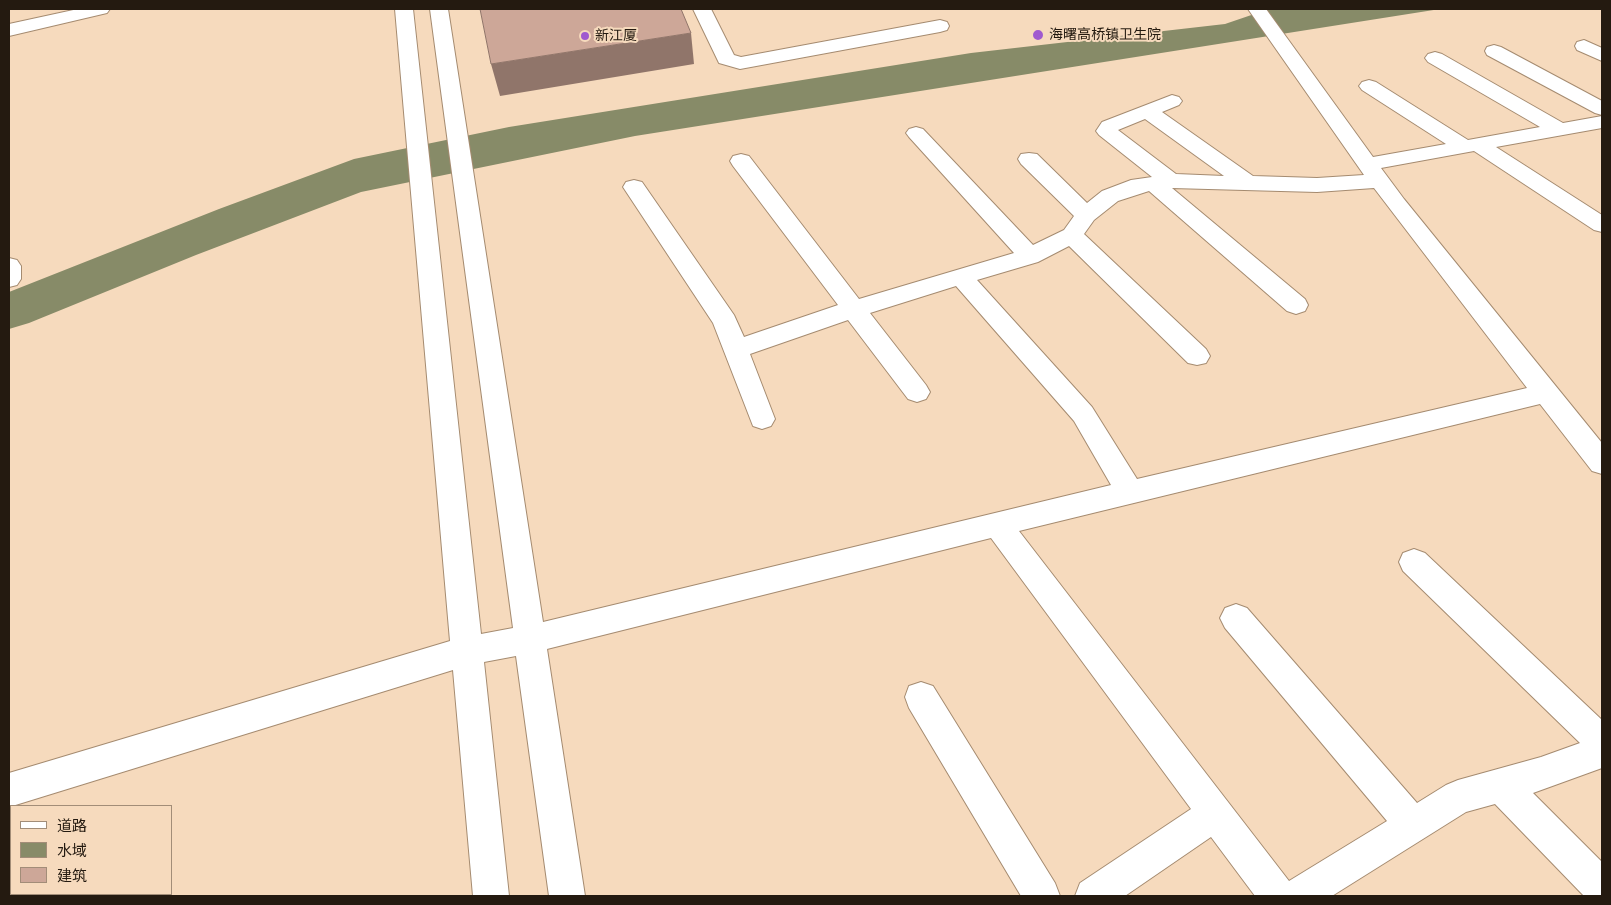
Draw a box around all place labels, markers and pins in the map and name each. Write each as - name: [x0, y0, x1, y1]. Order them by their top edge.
- place label: 海曙高桥镇卫生院: [1049, 27, 1161, 43]
- place label: 新江厦: [595, 28, 637, 44]
- marker: 海曙高桥镇卫生院: [1031, 28, 1045, 42]
- marker: 新江厦: [579, 30, 591, 42]

